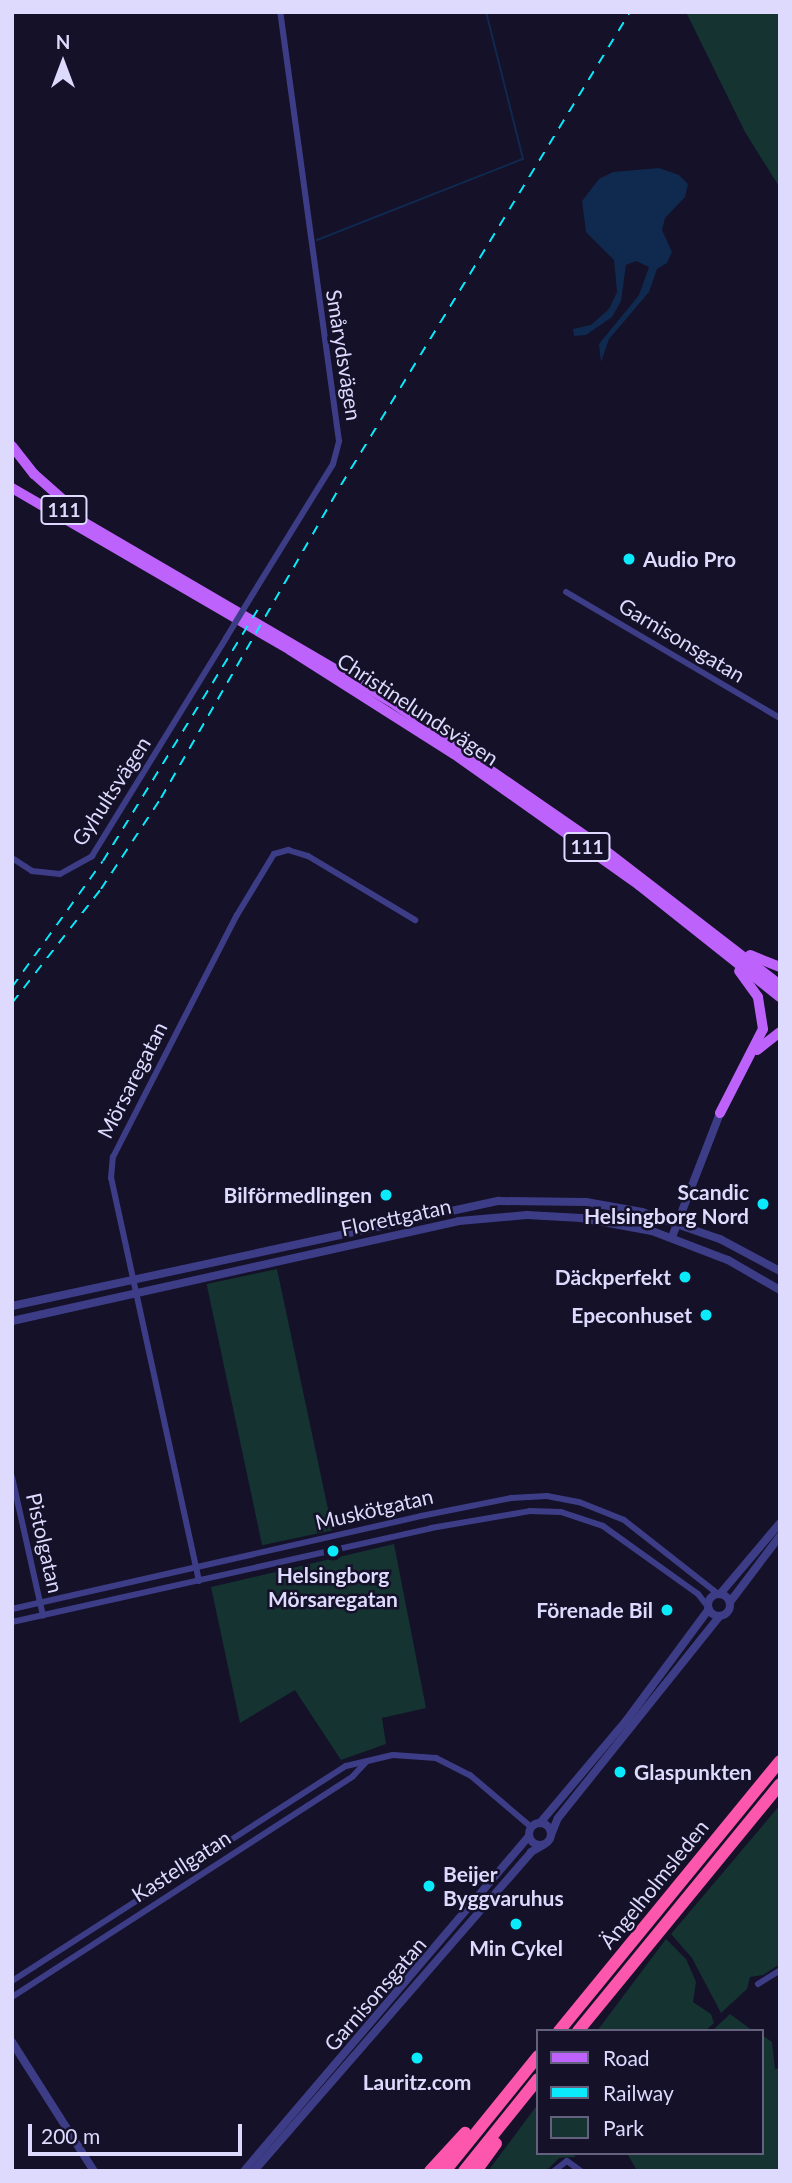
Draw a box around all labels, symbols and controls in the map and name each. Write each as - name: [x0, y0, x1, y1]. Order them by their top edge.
- north arrow: [28, 28, 98, 98]
- text: N: [56, 30, 70, 53]
- street label: Smårydsvägen: [321, 288, 367, 422]
- road number: 111: [40, 495, 88, 526]
- place label: Audio Pro: [643, 546, 736, 572]
- marker: Audio Pro: [621, 551, 637, 567]
- street label: Garnisonsgatan: [614, 592, 750, 688]
- street label: Christinelundsvägen: [333, 648, 503, 770]
- street label: Gyhultsvägen: [66, 732, 156, 850]
- road number: 111: [562, 832, 612, 862]
- street label: Mörsaregatan: [92, 1018, 172, 1142]
- place label: Scandic Helsingborg Nord: [584, 1179, 749, 1229]
- place label: Bilförmedlingen: [224, 1182, 372, 1208]
- marker: Bilförmedlingen: [378, 1187, 394, 1203]
- street label: Florettgatan: [339, 1193, 453, 1241]
- marker: Scandic Helsingborg Nord: [755, 1196, 771, 1212]
- place label: Däckperfekt: [555, 1264, 671, 1290]
- marker: Däckperfekt: [677, 1269, 693, 1285]
- place label: Epeconhuset: [571, 1302, 692, 1328]
- marker: Epeconhuset: [698, 1307, 714, 1323]
- street label: Muskötgatan: [313, 1483, 435, 1535]
- street label: Pistolgatan: [21, 1491, 69, 1595]
- marker: Helsingborg Mörsaregatan: [325, 1543, 341, 1559]
- place label: Helsingborg Mörsaregatan: [268, 1562, 398, 1612]
- place label: Förenade Bil: [536, 1597, 653, 1623]
- marker: Förenade Bil: [659, 1602, 675, 1618]
- place label: Glaspunkten: [634, 1759, 752, 1785]
- marker: Glaspunkten: [612, 1764, 628, 1780]
- street label: Ängelholmsleden: [594, 1815, 714, 1953]
- street label: Kastellgatan: [127, 1825, 235, 1907]
- place label: Beijer Byggvaruhus: [443, 1861, 564, 1911]
- marker: Beijer Byggvaruhus: [421, 1878, 437, 1894]
- marker: Min Cykel: [508, 1916, 524, 1932]
- street label: Garnisonsgatan: [319, 1932, 431, 2056]
- place label: Min Cykel: [469, 1935, 563, 1961]
- legend: [536, 2029, 764, 2155]
- text: Road: [603, 2045, 650, 2070]
- marker: Lauritz.com: [409, 2050, 425, 2066]
- place label: Lauritz.com: [363, 2069, 471, 2095]
- text: Railway: [603, 2080, 674, 2105]
- scale bar: [32, 2110, 245, 2154]
- text: Park: [603, 2115, 644, 2140]
- text: 200 m: [41, 2123, 100, 2148]

